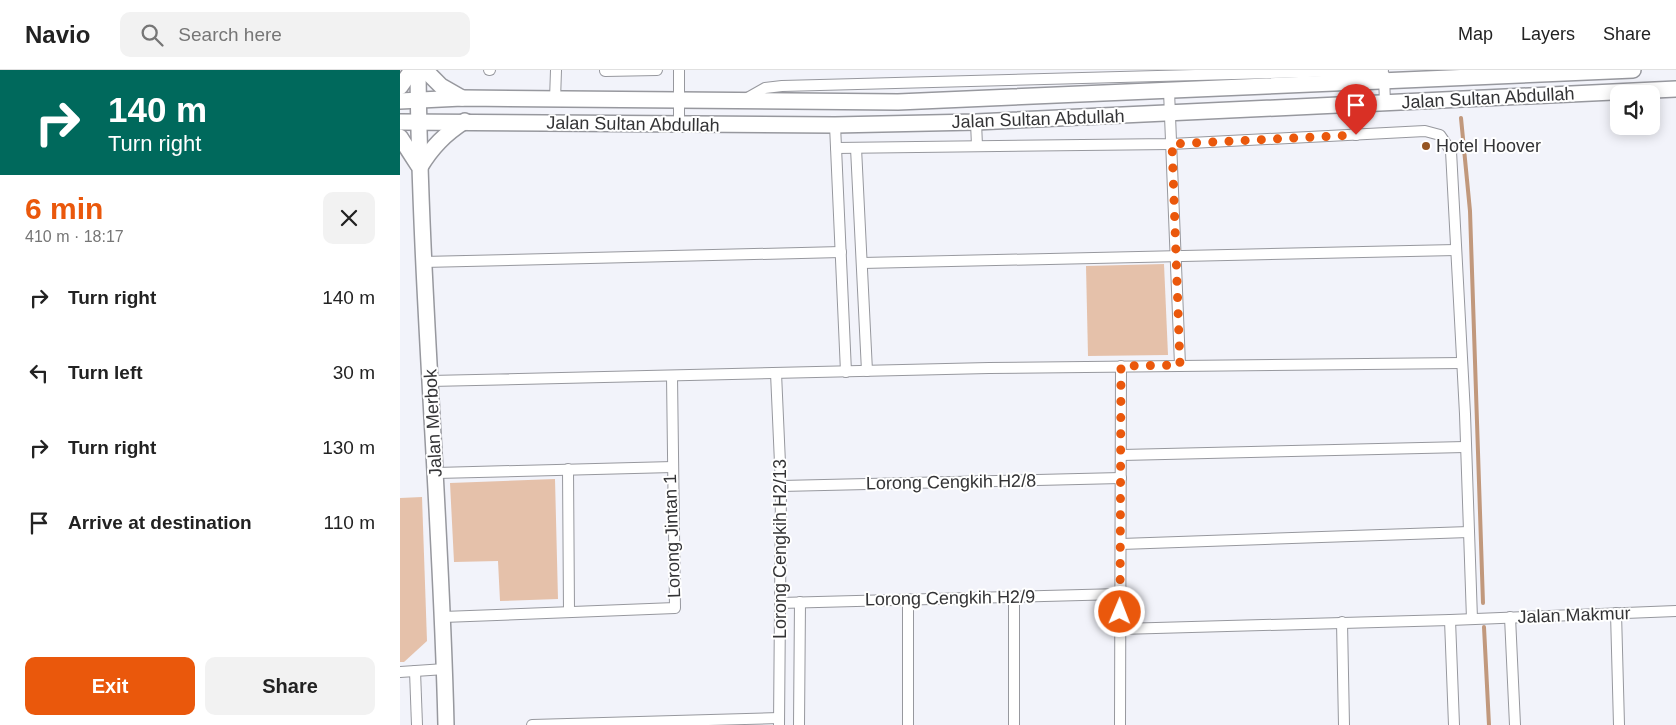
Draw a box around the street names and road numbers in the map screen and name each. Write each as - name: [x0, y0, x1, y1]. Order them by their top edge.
- street label: Jalan Sultan Abdullah: [1401, 83, 1575, 113]
- street label: Jalan Sultan Abdullah: [951, 106, 1125, 132]
- street label: Jalan Sultan Abdullah: [546, 112, 720, 136]
- street label: Jalan Merbok: [420, 368, 446, 477]
- street label: Lorong Cengkih H2/13: [770, 459, 790, 639]
- street label: Lorong Cengkih H2/8: [866, 471, 1036, 493]
- street label: Lorong Jintan 1: [660, 474, 684, 598]
- street label: Lorong Cengkih H2/9: [865, 587, 1035, 609]
- street label: Jalan Makmur: [1517, 603, 1631, 627]

